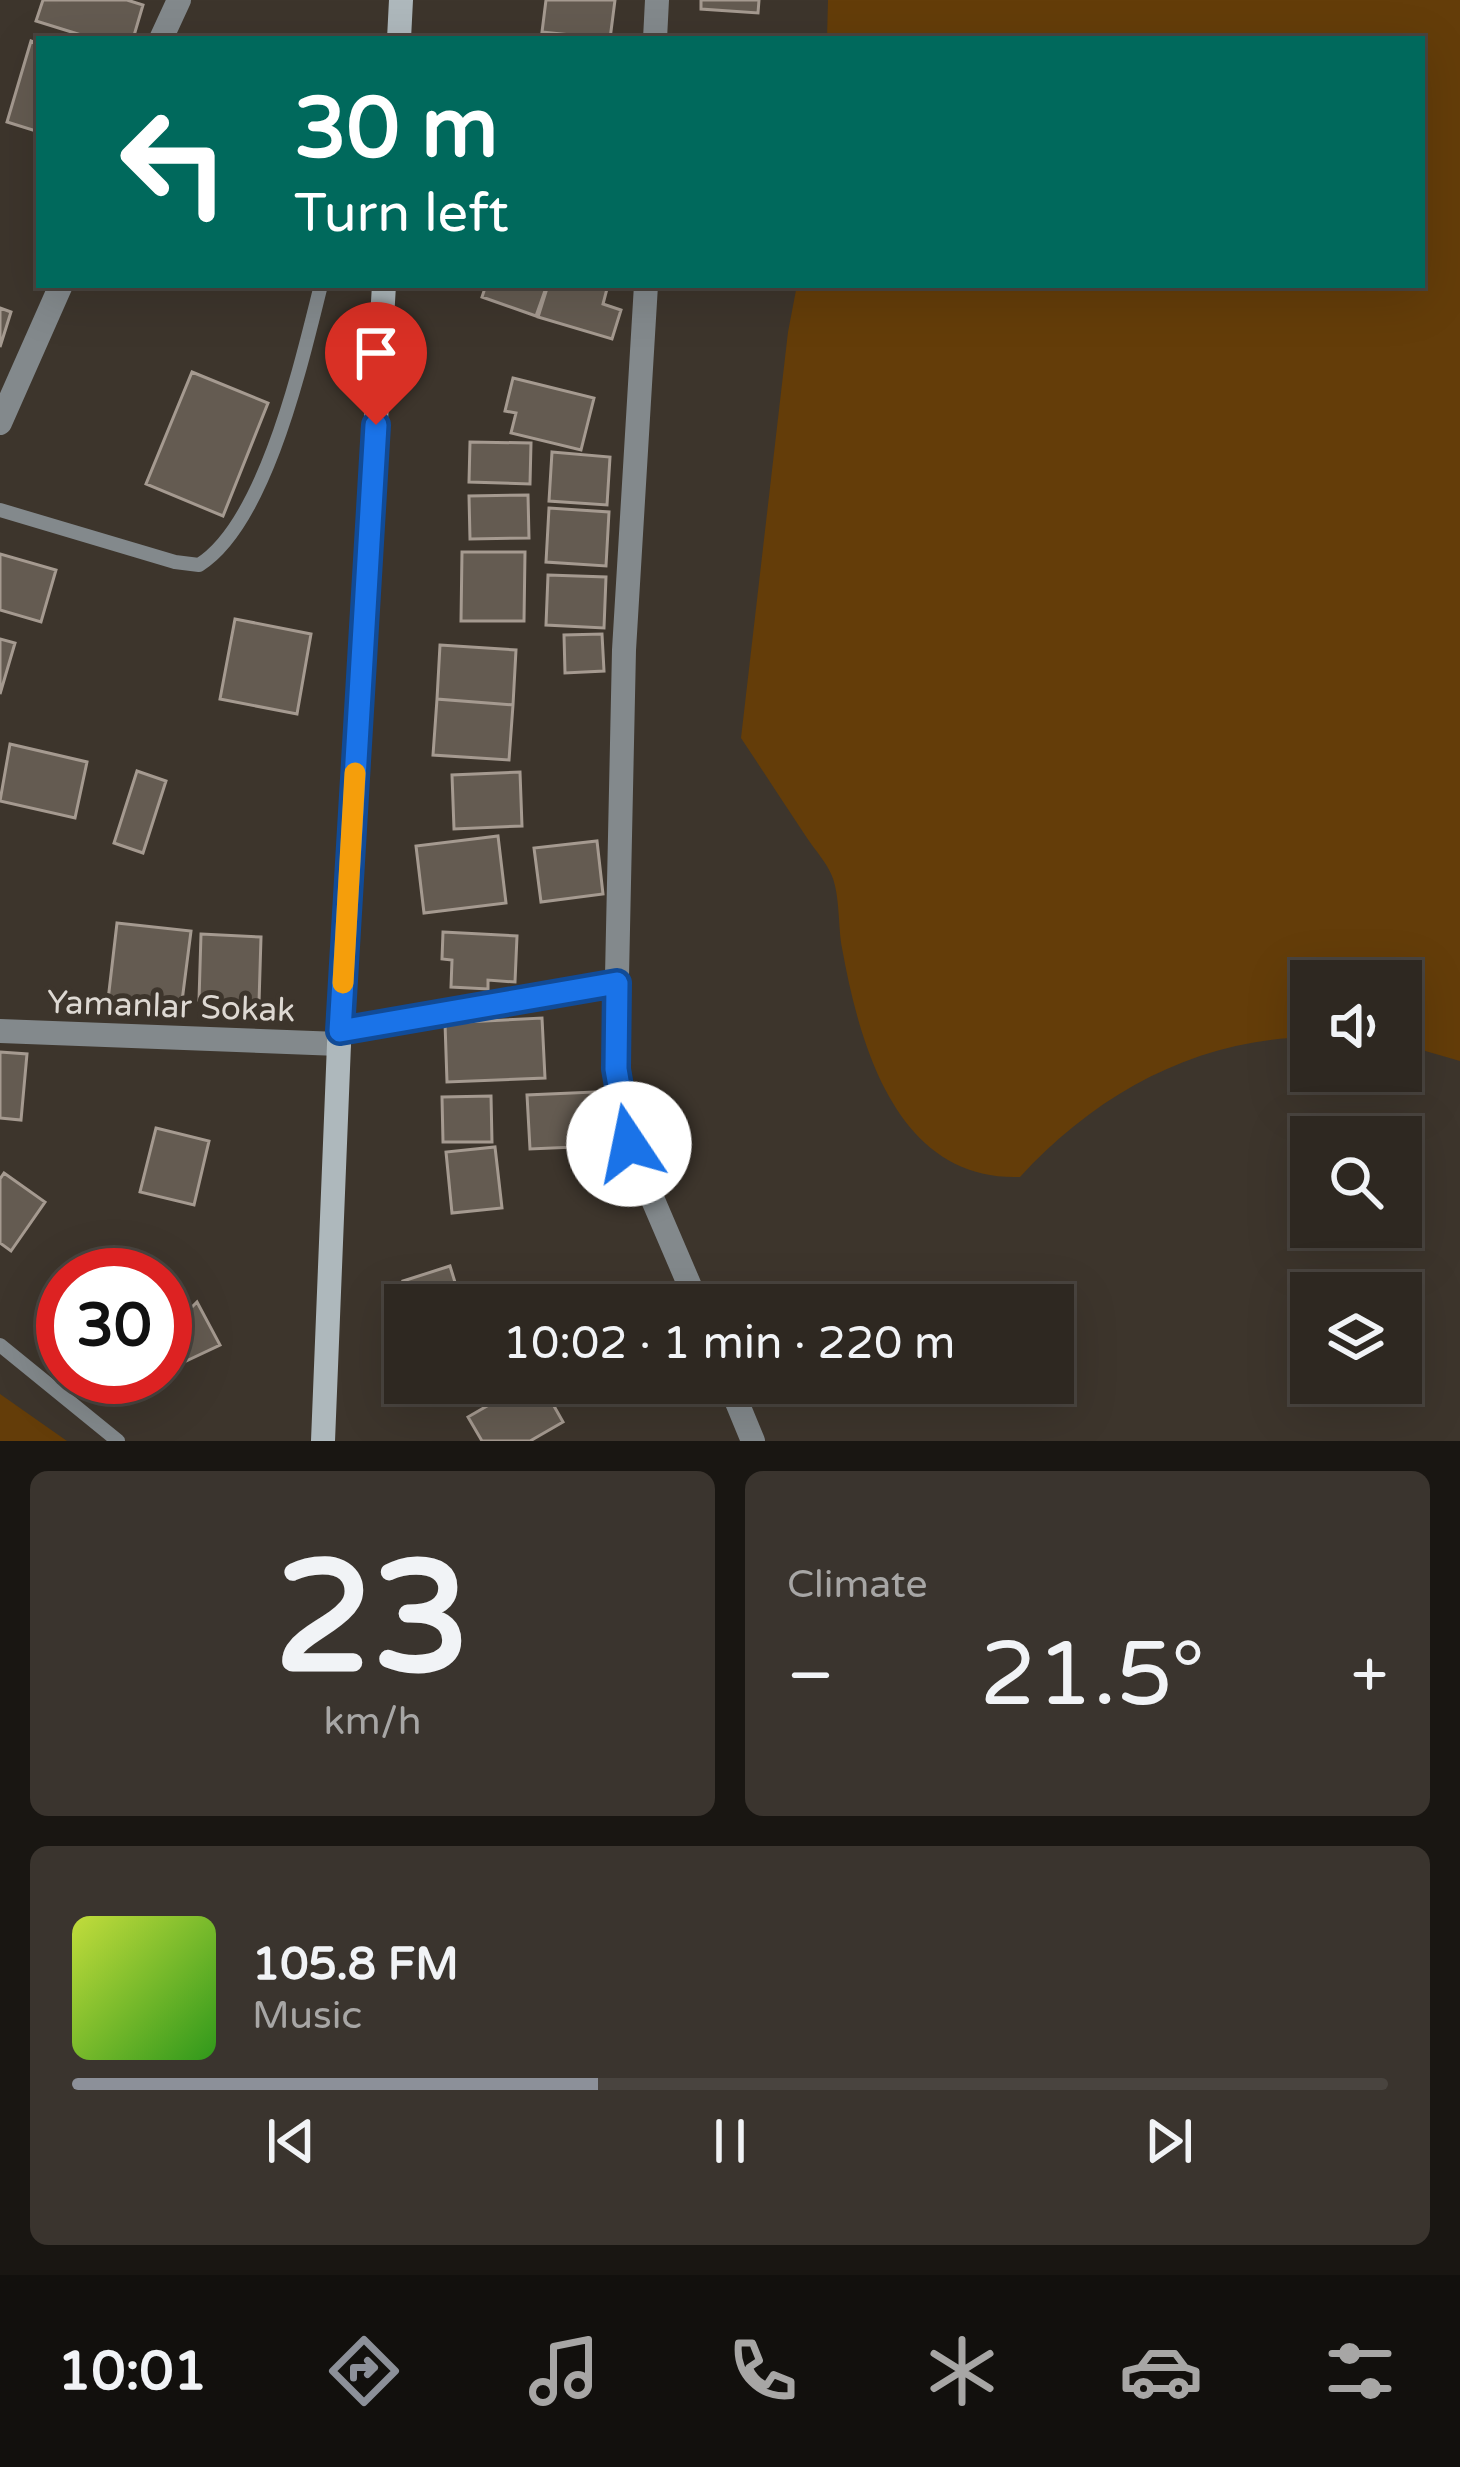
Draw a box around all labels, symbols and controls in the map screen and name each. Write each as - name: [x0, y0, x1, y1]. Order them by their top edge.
- text: 30 m: [294, 79, 498, 180]
- icon: left: [96, 84, 252, 240]
- text: Turn left: [294, 181, 509, 246]
- pin: [325, 302, 427, 425]
- icon: arrive: [343, 320, 409, 386]
- map controls: [1290, 960, 1422, 1404]
- button: sound: [1290, 960, 1422, 1092]
- street label: Yamanlar Sokak: [46, 983, 296, 1030]
- position arrow: [566, 1081, 692, 1207]
- button: search: [1290, 1116, 1422, 1248]
- speed limit sign: 30: [36, 1248, 192, 1404]
- button: layers: [1290, 1272, 1422, 1404]
- text: 10:02 · 1 min · 220 m: [503, 1317, 955, 1371]
- text: 23: [275, 1526, 470, 1714]
- text: Climate: [787, 1561, 927, 1608]
- text: 21.5°: [980, 1621, 1205, 1730]
- text: −: [787, 1636, 834, 1716]
- text: +: [1351, 1636, 1388, 1716]
- text: km/h: [323, 1698, 422, 1745]
- text: 105.8 FM: [252, 1938, 459, 1992]
- text: Music: [252, 1992, 362, 2039]
- icon: previous: [258, 2108, 324, 2174]
- icon: pause: [697, 2108, 763, 2174]
- icon: next: [1136, 2108, 1202, 2174]
- icon: directions: [322, 2329, 406, 2413]
- icon: music: [522, 2329, 606, 2413]
- icon: phone: [721, 2329, 805, 2413]
- icon: climate: [920, 2329, 1004, 2413]
- icon: car: [1119, 2329, 1203, 2413]
- icon: filters: [1318, 2329, 1402, 2413]
- text: 10:01: [58, 2339, 207, 2404]

